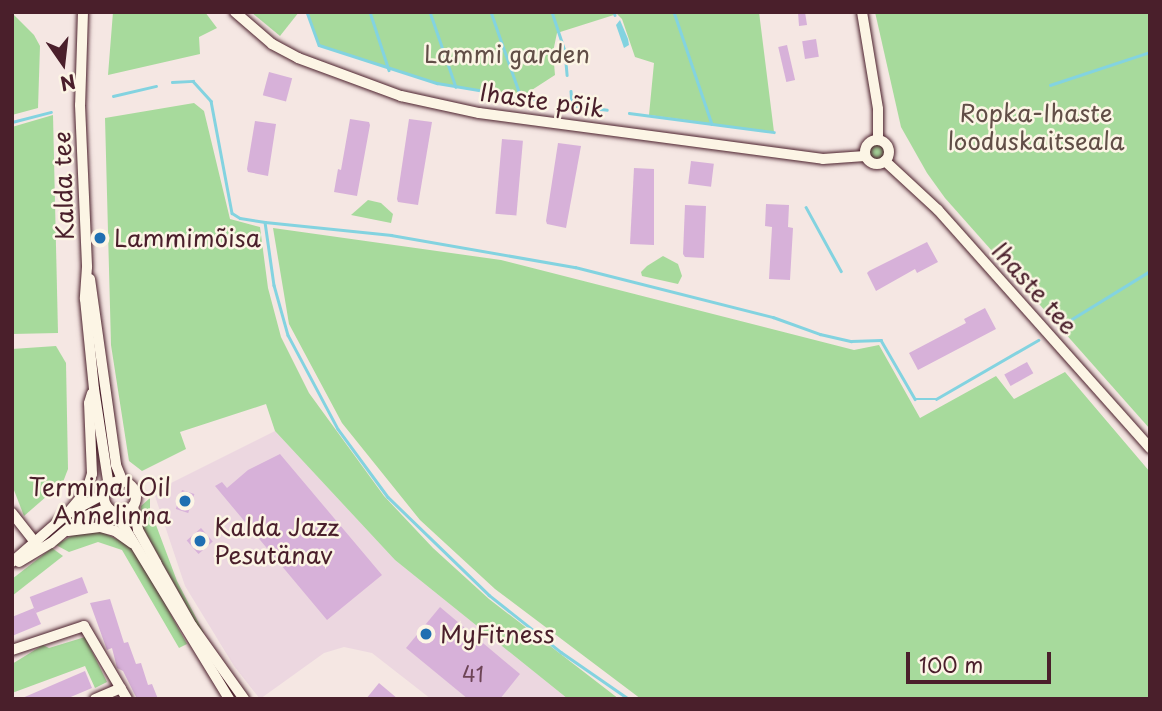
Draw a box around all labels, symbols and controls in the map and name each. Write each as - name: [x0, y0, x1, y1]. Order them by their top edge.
- north arrow: [28, 28, 98, 98]
- park label: Lammi garden: [424, 40, 590, 68]
- text: N: [57, 68, 79, 99]
- street label: Ihaste põik: [478, 77, 606, 123]
- park label: Ropka-Ihaste looduskaitseala: [947, 99, 1125, 155]
- street label: Kalda tee: [47, 130, 79, 242]
- place label: Lammimõisa: [114, 224, 261, 252]
- marker: Lammimõisa: [92, 230, 108, 246]
- street label: Ihaste tee: [987, 236, 1083, 340]
- place label: Terminal Oil Annelinna: [28, 473, 171, 529]
- marker: Terminal Oil Annelinna: [177, 493, 193, 509]
- place label: Kalda Jazz Pesutänav: [214, 513, 340, 569]
- marker: Kalda Jazz Pesutänav: [192, 533, 208, 549]
- place label: MyFitness: [440, 620, 554, 648]
- marker: MyFitness: [418, 626, 434, 642]
- scale bar: [910, 638, 1055, 682]
- text: 100 m: [919, 648, 983, 680]
- house number: 41: [462, 660, 484, 686]

